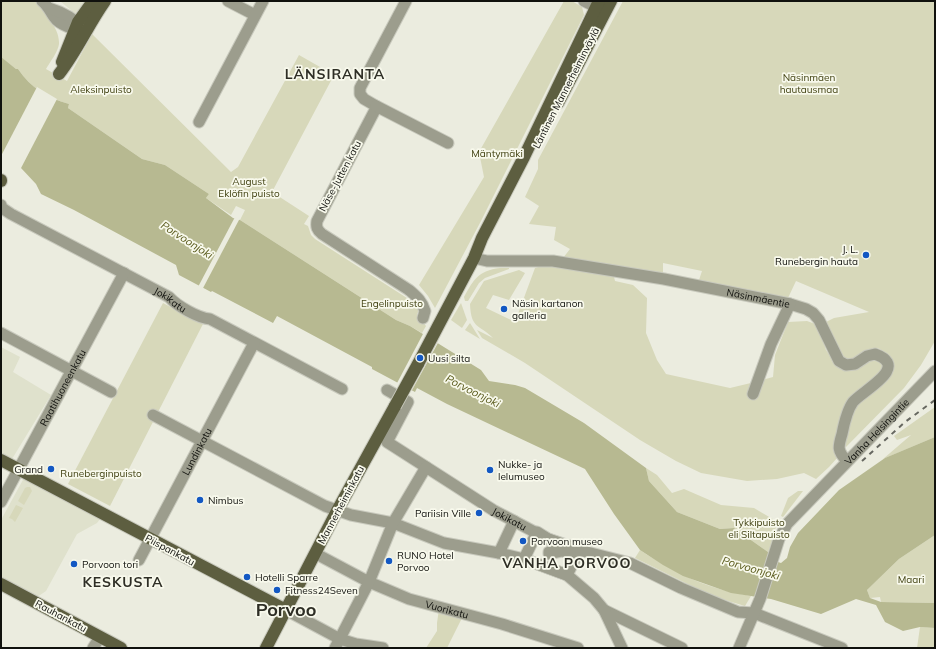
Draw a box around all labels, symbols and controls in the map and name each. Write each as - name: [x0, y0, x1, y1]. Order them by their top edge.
- street label: Läntinen Mannerheiminväylä: [530, 25, 602, 151]
- district label: LÄNSIRANTA: [285, 65, 385, 83]
- park label: Näsinmäen hautausmaa: [780, 71, 838, 96]
- park label: Aleksinpuisto: [70, 83, 132, 96]
- street label: Näse-Jutten katu: [316, 138, 364, 214]
- park label: Mäntymäki: [471, 147, 523, 160]
- park label: August Eklöfin puisto: [218, 175, 280, 200]
- water label: Porvoonjoki: [158, 218, 216, 262]
- place label: J. L. Runebergin hauta: [775, 243, 858, 268]
- marker: J. L. Runebergin hauta: [861, 250, 871, 260]
- street label: Jokikatu: [152, 284, 189, 315]
- street label: Näsinmäentie: [726, 285, 791, 310]
- park label: Engelinpuisto: [361, 297, 423, 310]
- place label: Näsin kartanon galleria: [512, 297, 583, 322]
- marker: Näsin kartanon galleria: [499, 304, 509, 314]
- street label: Raatihuoneenkatu: [37, 347, 88, 428]
- place label: Uusi silta: [428, 352, 470, 365]
- marker: Uusi silta: [415, 353, 425, 363]
- water label: Porvoonjoki: [443, 371, 503, 411]
- street label: Vanha Helsingintie: [842, 396, 911, 467]
- street label: Lundinkatu: [179, 425, 214, 477]
- place label: Nukke- ja lelumuseo: [498, 458, 545, 483]
- place label: Grand: [14, 463, 43, 476]
- marker: Grand: [46, 464, 56, 474]
- street label: Mannerheiminkatu: [315, 464, 367, 546]
- marker: Nukke- ja lelumuseo: [485, 465, 495, 475]
- park label: Runeberginpuisto: [60, 467, 142, 480]
- place label: Nimbus: [208, 494, 243, 507]
- marker: Nimbus: [195, 495, 205, 505]
- street label: Jokikatu: [490, 504, 529, 533]
- place label: Pariisin Ville: [415, 507, 471, 520]
- marker: Pariisin Ville: [474, 508, 484, 518]
- park label: Tykkipuisto eli Siltapuisto: [728, 516, 790, 541]
- street label: Piispankatu: [143, 531, 197, 569]
- place label: Porvoon museo: [531, 535, 603, 548]
- marker: Porvoon museo: [518, 536, 528, 546]
- place label: RUNO Hotel Porvoo: [397, 549, 454, 574]
- water label: Porvoonjoki: [720, 553, 782, 583]
- district label: VANHA PORVOO: [501, 554, 632, 572]
- marker: RUNO Hotel Porvoo: [384, 556, 394, 566]
- place label: Porvoon tori: [82, 558, 138, 571]
- marker: Porvoon tori: [69, 559, 79, 569]
- place label: Hotelli Sparre: [255, 571, 318, 584]
- marker: Hotelli Sparre: [242, 572, 252, 582]
- district label: KESKUSTA: [83, 573, 163, 591]
- park label: Maari: [898, 573, 924, 586]
- place label: Fitness24Seven: [285, 584, 358, 597]
- marker: Fitness24Seven: [272, 585, 282, 595]
- street label: Rauhankatu: [33, 597, 89, 635]
- street label: Vuorikatu: [424, 597, 470, 621]
- district label: Porvoo: [256, 598, 316, 621]

